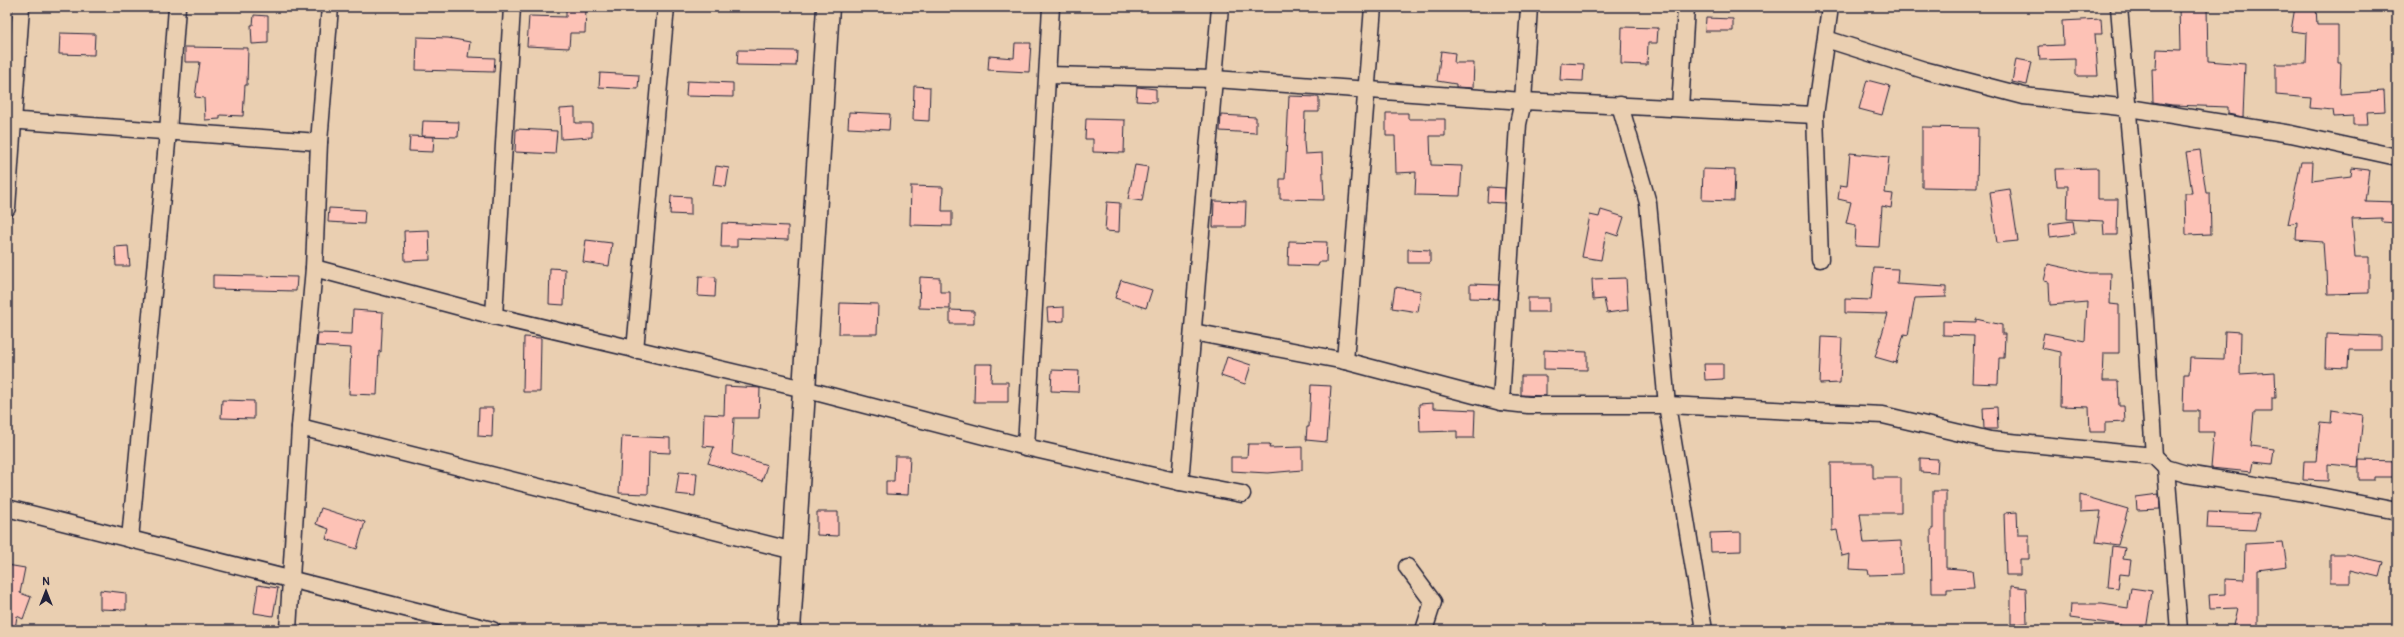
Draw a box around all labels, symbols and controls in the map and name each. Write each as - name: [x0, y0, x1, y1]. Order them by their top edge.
- north arrow: [26, 571, 66, 611]
- text: N: [42, 575, 50, 588]

